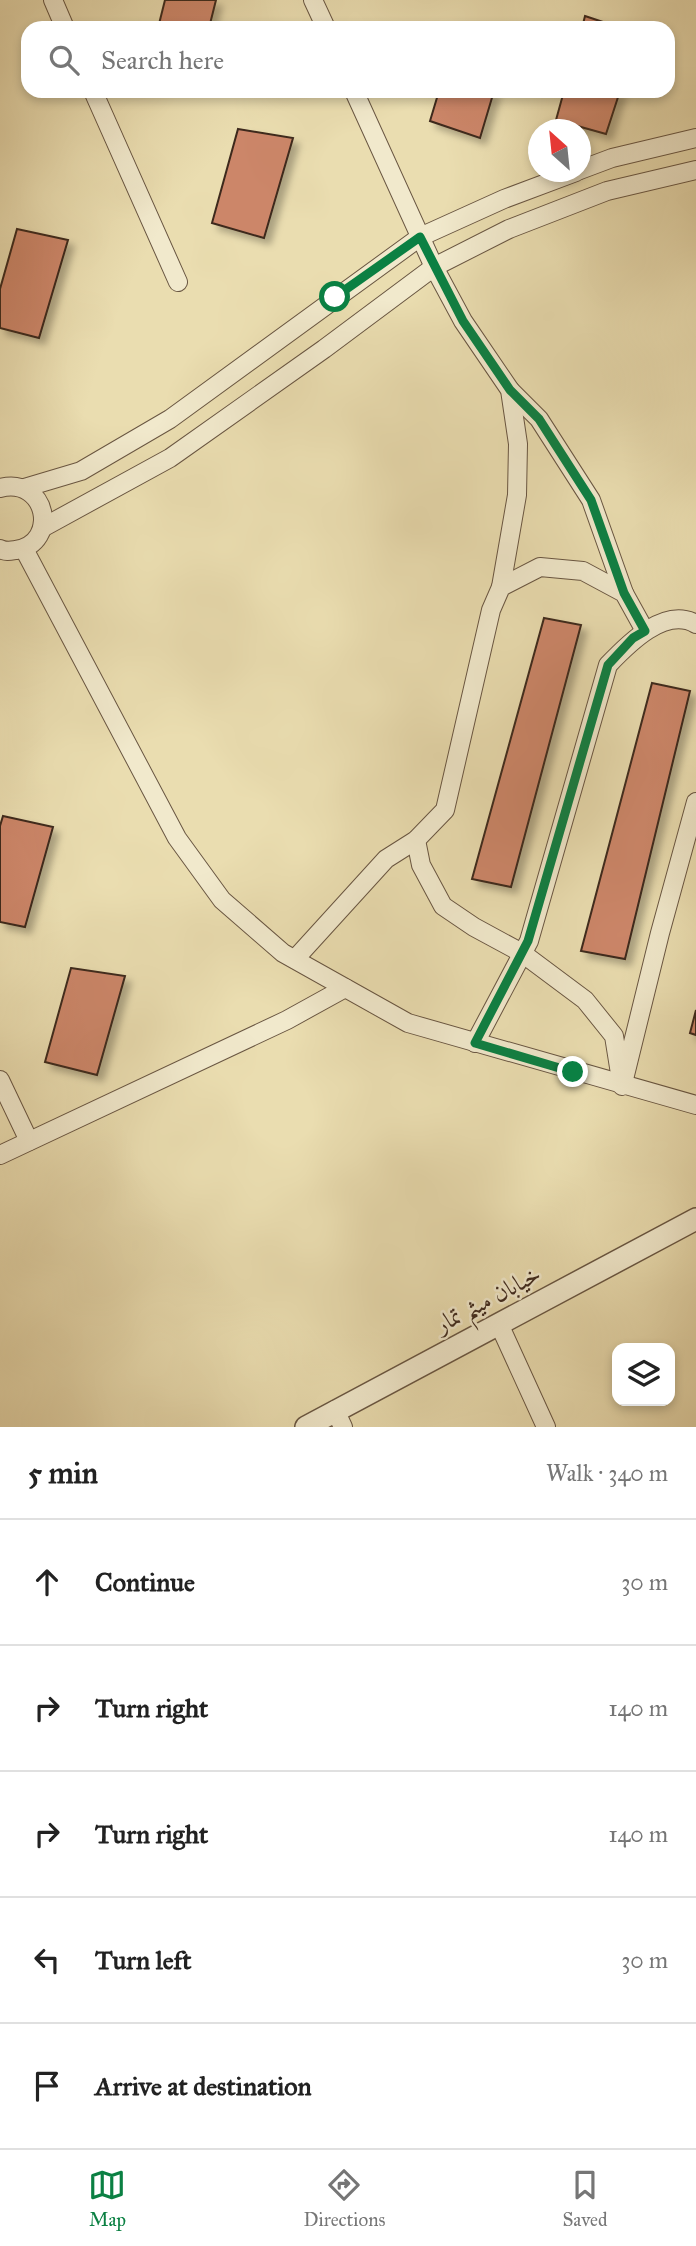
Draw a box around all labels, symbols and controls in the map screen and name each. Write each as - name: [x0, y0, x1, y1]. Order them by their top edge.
- search box: [21, 21, 675, 98]
- icon: search: [45, 41, 83, 79]
- text: Search here: [101, 44, 224, 76]
- north arrow: [528, 119, 591, 182]
- route start: [319, 281, 350, 312]
- route end: [557, 1056, 588, 1087]
- street label: خیابان میثم تمار: [428, 1259, 550, 1348]
- map controls: [612, 1343, 675, 1406]
- button: layers: [612, 1343, 675, 1406]
- text: 5 min: [28, 1455, 98, 1491]
- text: Walk · 340 m: [546, 1459, 668, 1487]
- icon: ahead: [28, 1563, 66, 1601]
- text: Continue: [95, 1566, 195, 1598]
- text: 30 m: [621, 1568, 668, 1596]
- icon: right: [28, 1689, 66, 1727]
- text: Turn right: [95, 1692, 208, 1724]
- text: 140 m: [608, 1694, 668, 1722]
- icon: right: [28, 1815, 66, 1853]
- text: Turn right: [95, 1818, 208, 1850]
- text: 140 m: [608, 1820, 668, 1848]
- icon: left: [28, 1941, 66, 1979]
- text: Turn left: [95, 1944, 191, 1976]
- text: 30 m: [621, 1946, 668, 1974]
- icon: arrive: [28, 2067, 66, 2105]
- text: Arrive at destination: [95, 2070, 312, 2102]
- tab: Map: [88, 2166, 126, 2231]
- tab: Directions: [303, 2166, 385, 2231]
- tab: Saved: [562, 2166, 608, 2231]

